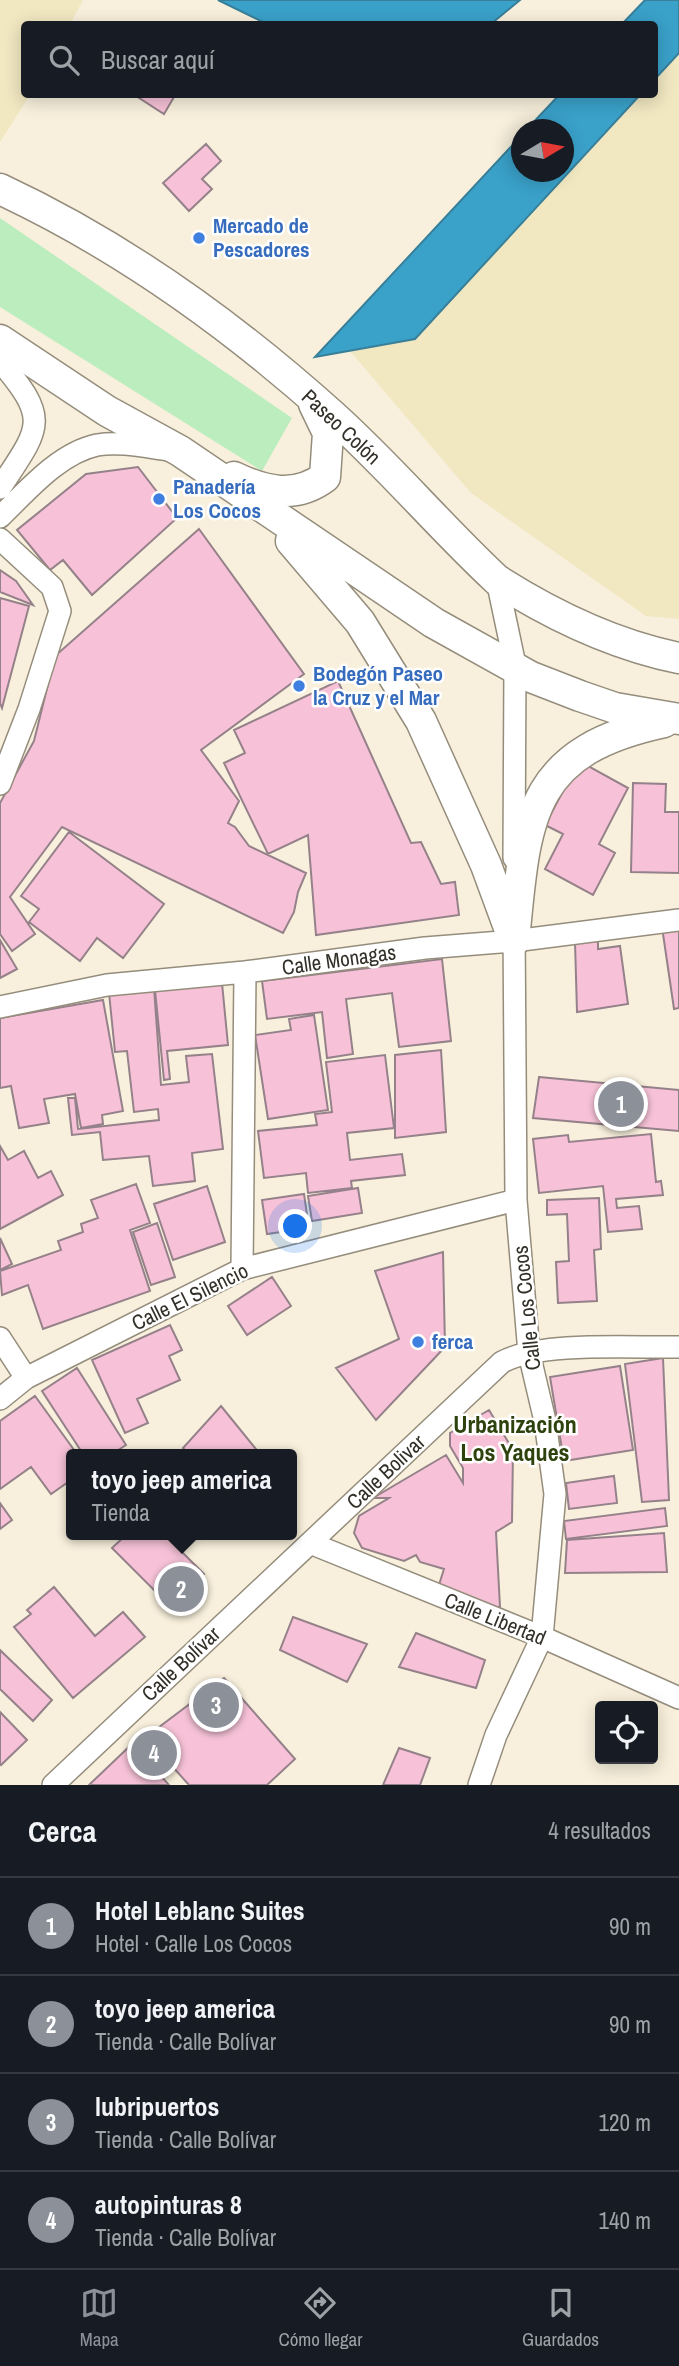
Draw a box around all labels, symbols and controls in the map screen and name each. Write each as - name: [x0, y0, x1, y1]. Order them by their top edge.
- search box: [21, 21, 658, 98]
- icon: search: [45, 41, 83, 79]
- text: Buscar aquí: [101, 42, 215, 77]
- north arrow: [511, 119, 574, 182]
- place label: Mercado de Pescadores: [213, 211, 310, 264]
- marker: Mercado de Pescadores: [191, 230, 207, 246]
- street label: Paseo Colón: [295, 382, 387, 471]
- place label: Panadería Los Cocos: [173, 472, 261, 525]
- marker: Panadería Los Cocos: [151, 491, 167, 507]
- place label: Bodegón Paseo la Cruz y el Mar: [313, 659, 443, 712]
- marker: Bodegón Paseo la Cruz y el Mar: [291, 678, 307, 694]
- street label: Calle Monagas: [280, 937, 398, 982]
- pin: 1: [598, 1078, 644, 1130]
- your location: [278, 1209, 312, 1243]
- street label: Calle Los Cocos: [506, 1244, 547, 1372]
- street label: Calle El Silencio: [127, 1256, 253, 1337]
- place label: ferca: [432, 1327, 474, 1356]
- marker: ferca: [410, 1334, 426, 1350]
- district label: Urbanización Los Yaques: [453, 1408, 577, 1468]
- street label: Calle Bolivar: [340, 1428, 431, 1516]
- popup: [66, 1449, 297, 1540]
- text: toyo jeep america: [91, 1462, 272, 1497]
- text: Tienda: [91, 1497, 150, 1528]
- pin: 2: [158, 1563, 204, 1615]
- street label: Calle Libertad: [440, 1585, 550, 1652]
- street label: Calle Bolívar: [135, 1620, 226, 1708]
- pin: 3: [193, 1679, 239, 1731]
- map controls: [595, 1701, 658, 1764]
- button: locate: [595, 1701, 658, 1764]
- pin: 4: [131, 1727, 177, 1779]
- text: Cerca: [28, 1811, 96, 1851]
- text: 4 resultados: [548, 1815, 651, 1846]
- text: Hotel Leblanc Suites: [95, 1893, 305, 1928]
- text: 1: [46, 1911, 56, 1942]
- text: 90 m: [609, 1911, 651, 1942]
- text: Hotel · Calle Los Cocos: [95, 1928, 292, 1959]
- text: toyo jeep america: [95, 1991, 275, 2026]
- text: 2: [46, 2009, 56, 2040]
- text: 90 m: [609, 2009, 651, 2040]
- text: Tienda · Calle Bolívar: [95, 2026, 276, 2057]
- text: lubripuertos: [95, 2089, 219, 2124]
- text: 3: [46, 2107, 56, 2138]
- text: 120 m: [599, 2107, 651, 2138]
- text: Tienda · Calle Bolívar: [95, 2124, 276, 2155]
- text: autopinturas 8: [95, 2187, 242, 2222]
- text: 4: [46, 2205, 56, 2236]
- text: 140 m: [599, 2205, 651, 2236]
- text: Tienda · Calle Bolívar: [95, 2222, 276, 2253]
- tab: Mapa: [80, 2284, 119, 2352]
- tab: Cómo llegar: [278, 2284, 362, 2352]
- tab: Guardados: [522, 2284, 599, 2352]

